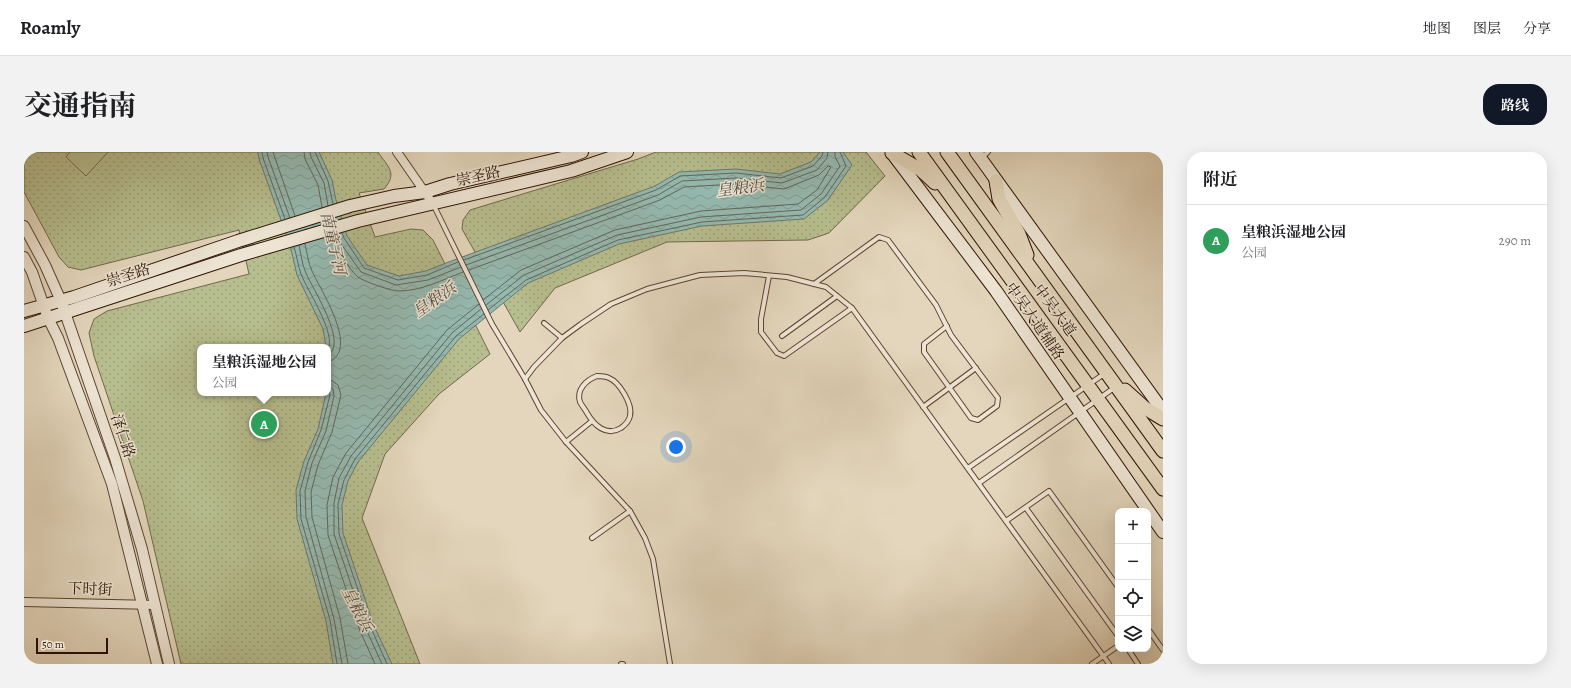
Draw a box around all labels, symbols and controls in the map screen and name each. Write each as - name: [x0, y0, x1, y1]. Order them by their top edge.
- text: Roamly: [20, 15, 80, 41]
- text: 地图: [1423, 19, 1451, 38]
- text: 图层: [1473, 19, 1501, 38]
- text: 分享: [1523, 19, 1551, 38]
- button: 路线: [1483, 84, 1547, 125]
- text: 交通指南: [24, 87, 136, 125]
- street label: 崇圣路: [454, 161, 502, 191]
- text: 附近: [1203, 168, 1237, 191]
- water label: 皇粮浜: [715, 174, 767, 202]
- water label: 南童子河: [315, 210, 352, 280]
- text: 皇粮浜湿地公园: [1241, 222, 1346, 242]
- text: A: [1212, 232, 1220, 249]
- text: 290 m: [1499, 232, 1531, 249]
- text: 公园: [1241, 244, 1267, 261]
- street label: 崇圣路: [104, 259, 152, 291]
- water label: 皇粮浜: [409, 276, 462, 323]
- street label: 中吴大道辅路: [1001, 278, 1069, 364]
- street label: 中吴大道: [1029, 280, 1081, 340]
- popup: [197, 344, 331, 396]
- text: 皇粮浜湿地公园: [211, 352, 317, 372]
- text: 公园: [211, 374, 238, 391]
- pin: A: [251, 409, 277, 439]
- street label: 泽仁路: [106, 411, 140, 461]
- your location: [666, 437, 686, 457]
- map controls: [1115, 508, 1151, 652]
- button: +: [1115, 508, 1151, 544]
- button: −: [1115, 544, 1151, 580]
- street label: 下时街: [67, 578, 113, 600]
- button: locate: [1115, 580, 1151, 616]
- water label: 皇粮浜: [336, 583, 379, 638]
- button: layers: [1115, 616, 1151, 652]
- scale bar: [36, 636, 108, 655]
- text: 50 m: [42, 637, 64, 652]

